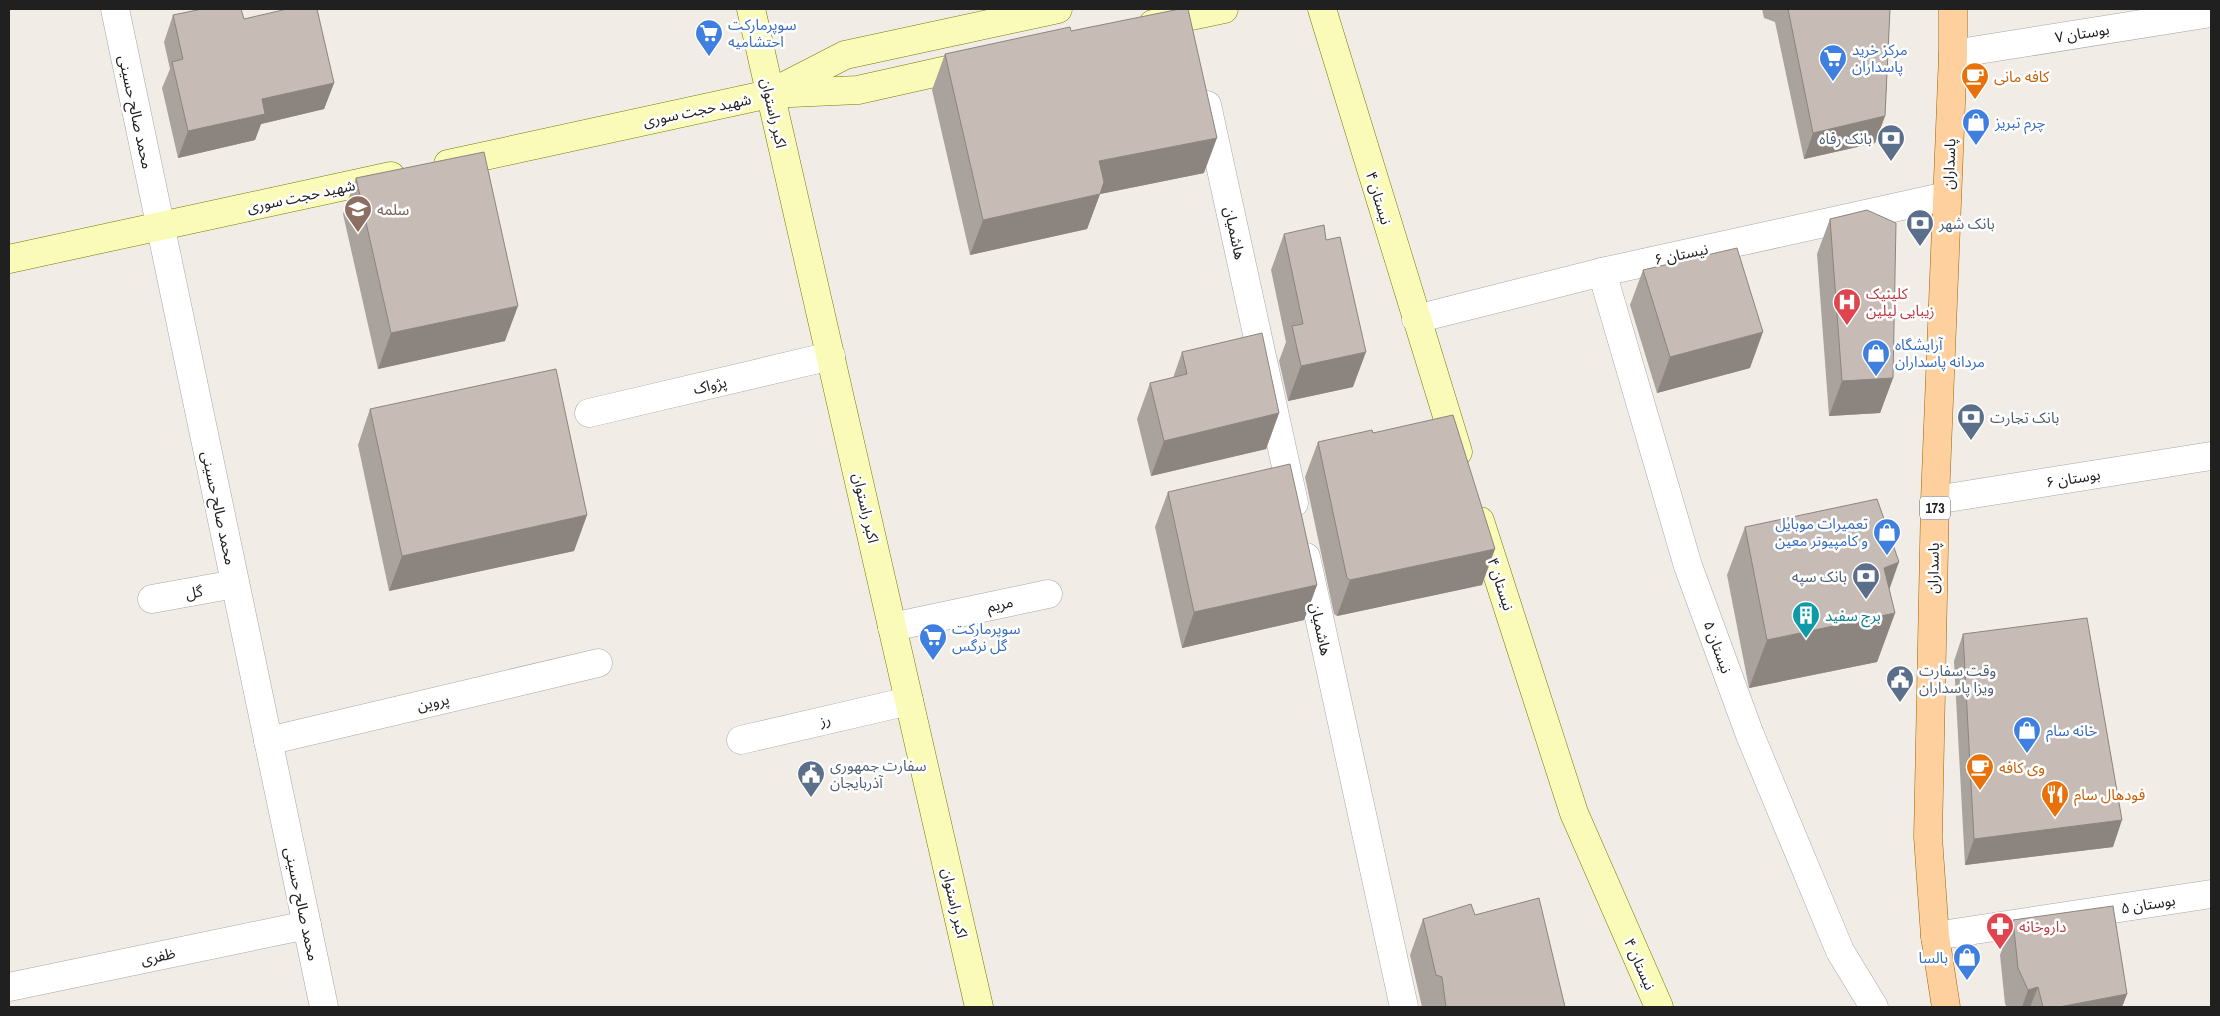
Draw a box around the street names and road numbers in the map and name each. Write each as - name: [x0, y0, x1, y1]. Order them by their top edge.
- street label: بوستان ۷: [2053, 18, 2111, 48]
- street label: محمد صالح حسینی: [112, 53, 158, 171]
- street label: اکبر راستوان: [756, 76, 792, 150]
- street label: شهید حجت سوری: [641, 88, 753, 132]
- street label: پاسداران: [1938, 138, 1961, 190]
- street label: نیستان ۴: [1361, 169, 1397, 227]
- street label: شهید حجت سوری: [245, 174, 357, 218]
- street label: هاشمیان: [1219, 205, 1251, 261]
- street label: نیستان ۶: [1652, 238, 1710, 270]
- street label: پژواک: [691, 371, 729, 399]
- street label: محمد صالح حسینی: [195, 449, 241, 567]
- street label: بوستان ۶: [2044, 463, 2102, 493]
- street label: اکبر راستوان: [848, 471, 884, 545]
- road number: 173: [1920, 496, 1950, 520]
- street label: پاسداران: [1922, 542, 1944, 594]
- street label: نیستان ۴: [1483, 555, 1519, 613]
- street label: گل: [184, 580, 205, 604]
- street label: مریم: [985, 591, 1015, 618]
- street label: هاشمیان: [1305, 601, 1337, 657]
- street label: نیستان ۵: [1699, 618, 1737, 676]
- street label: پروین: [415, 688, 451, 716]
- street label: رز: [816, 709, 833, 732]
- street label: محمد صالح حسینی: [278, 845, 324, 963]
- street label: اکبر راستوان: [937, 866, 973, 940]
- street label: بوستان ۵: [2119, 889, 2177, 919]
- street label: نیستان ۴: [1619, 935, 1661, 993]
- street label: ظفری: [139, 942, 177, 970]

